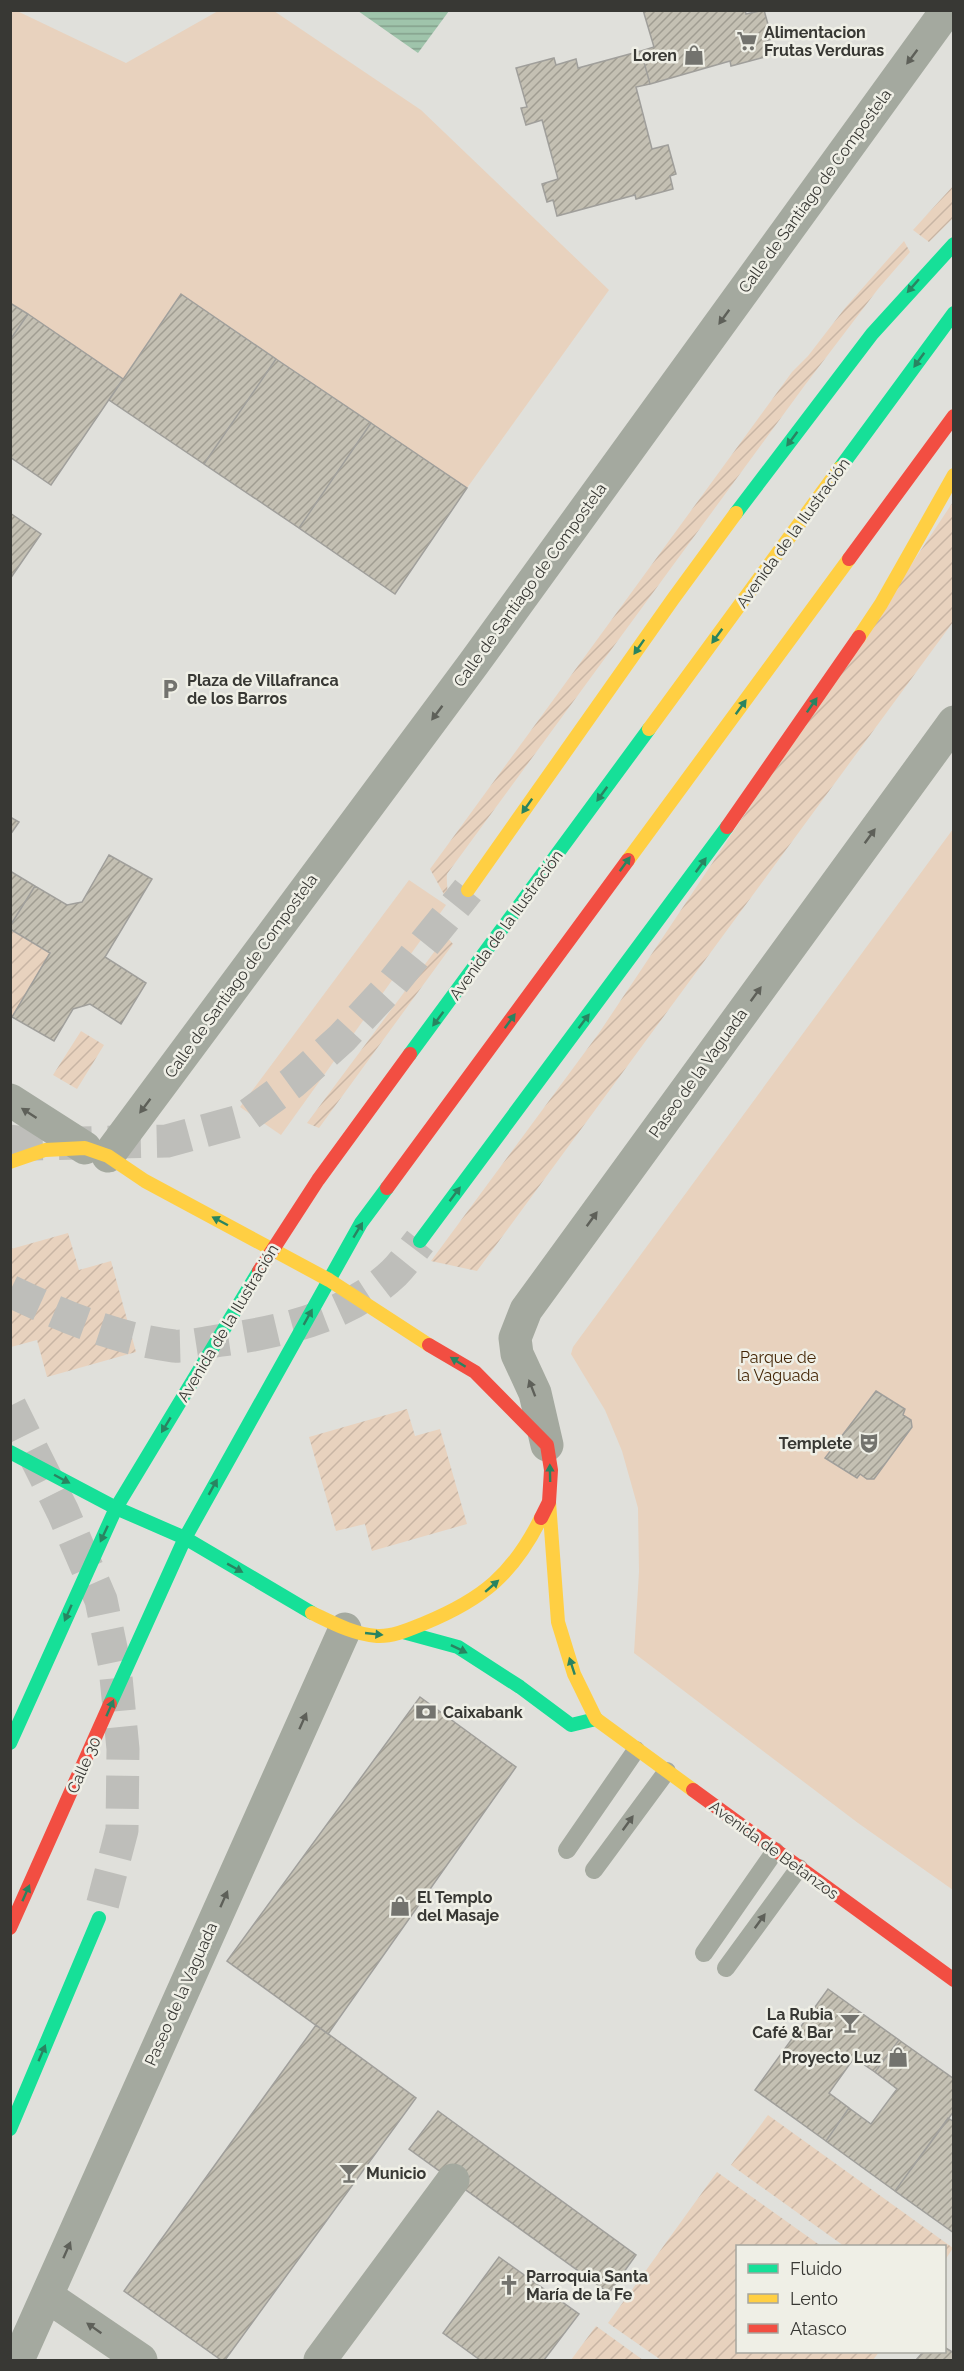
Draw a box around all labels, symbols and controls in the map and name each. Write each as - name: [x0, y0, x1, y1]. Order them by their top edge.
- place label: Alimentacion Frutas Verduras: [764, 23, 884, 60]
- supermarket icon: Alimentacion Frutas Verduras: [735, 29, 759, 53]
- shop icon: Loren: [682, 43, 706, 67]
- place label: Loren: [633, 46, 677, 65]
- one-way arrow: [906, 49, 918, 65]
- street label: Calle de Santiago de Compostela: [735, 85, 895, 297]
- one-way arrow: [907, 278, 920, 294]
- one-way arrow: [718, 309, 730, 325]
- one-way arrow: [913, 352, 925, 368]
- one-way arrow: [787, 431, 799, 446]
- street label: Avenida de la Ilustración: [732, 454, 854, 612]
- street label: Calle de Santiago de Compostela: [450, 479, 610, 691]
- one-way arrow: [712, 629, 724, 644]
- one-way arrow: [633, 638, 645, 654]
- place label: Plaza de Villafranca de los Barros: [187, 671, 339, 708]
- parking icon: Plaza de Villafranca de los Barros: [158, 677, 182, 701]
- one-way arrow: [806, 697, 818, 713]
- one-way arrow: [734, 699, 746, 714]
- one-way arrow: [430, 705, 443, 721]
- one-way arrow: [597, 786, 609, 801]
- one-way arrow: [522, 799, 534, 814]
- one-way arrow: [864, 829, 876, 844]
- street label: Avenida de la Ilustración: [445, 846, 567, 1004]
- one-way arrow: [619, 857, 631, 872]
- one-way arrow: [695, 857, 707, 873]
- street label: Calle de Santiago de Compostela: [161, 870, 321, 1082]
- one-way arrow: [750, 986, 762, 1002]
- street label: Paseo de la Vaguada: [645, 1005, 751, 1141]
- one-way arrow: [431, 1011, 444, 1027]
- one-way arrow: [578, 1013, 591, 1029]
- one-way arrow: [504, 1014, 516, 1030]
- one-way arrow: [139, 1098, 152, 1114]
- one-way arrow: [21, 1108, 38, 1119]
- one-way arrow: [449, 1187, 461, 1202]
- one-way arrow: [586, 1212, 598, 1228]
- one-way arrow: [212, 1216, 229, 1226]
- one-way arrow: [353, 1221, 363, 1238]
- street label: Avenida de la Ilustración: [173, 1241, 283, 1405]
- one-way arrow: [303, 1308, 313, 1325]
- park label: Parque de la Vaguada: [737, 1348, 819, 1385]
- one-way arrow: [450, 1356, 467, 1367]
- one-way arrow: [527, 1379, 537, 1397]
- one-way arrow: [161, 1417, 172, 1433]
- theatre icon: Templete: [857, 1431, 881, 1455]
- place label: Templete: [779, 1434, 852, 1453]
- one-way arrow: [545, 1463, 555, 1482]
- one-way arrow: [54, 1474, 71, 1484]
- one-way arrow: [208, 1479, 218, 1496]
- one-way arrow: [100, 1525, 109, 1542]
- one-way arrow: [227, 1563, 244, 1573]
- one-way arrow: [484, 1580, 499, 1593]
- one-way arrow: [64, 1604, 73, 1621]
- one-way arrow: [365, 1629, 384, 1639]
- one-way arrow: [450, 1644, 467, 1653]
- one-way arrow: [566, 1657, 576, 1675]
- one-way arrow: [105, 1699, 115, 1717]
- bank icon: Caixabank: [414, 1700, 438, 1724]
- place label: Caixabank: [443, 1703, 523, 1722]
- one-way arrow: [298, 1711, 308, 1729]
- street label: Calle 30: [63, 1734, 105, 1796]
- street label: Avenida de Betanzos: [706, 1797, 843, 1903]
- one-way arrow: [622, 1815, 634, 1830]
- one-way arrow: [22, 1884, 31, 1901]
- place label: El Templo del Masaje: [417, 1888, 500, 1925]
- one-way arrow: [219, 1890, 228, 1907]
- shop icon: El Templo del Masaje: [388, 1894, 412, 1918]
- one-way arrow: [754, 1913, 766, 1929]
- street label: Paseo de la Vaguada: [141, 1919, 221, 2069]
- place label: La Rubia Café & Bar: [752, 2005, 833, 2042]
- bar icon: La Rubia Café & Bar: [838, 2011, 862, 2035]
- one-way arrow: [37, 2045, 46, 2062]
- shop icon: Proyecto Luz: [886, 2045, 910, 2069]
- place label: Proyecto Luz: [782, 2048, 881, 2067]
- bar icon: Municio: [337, 2161, 361, 2185]
- place label: Municio: [366, 2164, 427, 2183]
- one-way arrow: [62, 2240, 72, 2258]
- legend: [736, 2245, 946, 2353]
- text: Fluido: [790, 2258, 842, 2279]
- place label: Parroquia Santa María de la Fe: [526, 2267, 648, 2304]
- church icon: Parroquia Santa María de la Fe: [497, 2273, 521, 2297]
- text: Lento: [790, 2288, 838, 2309]
- text: Atasco: [790, 2318, 847, 2339]
- one-way arrow: [87, 2322, 103, 2334]

